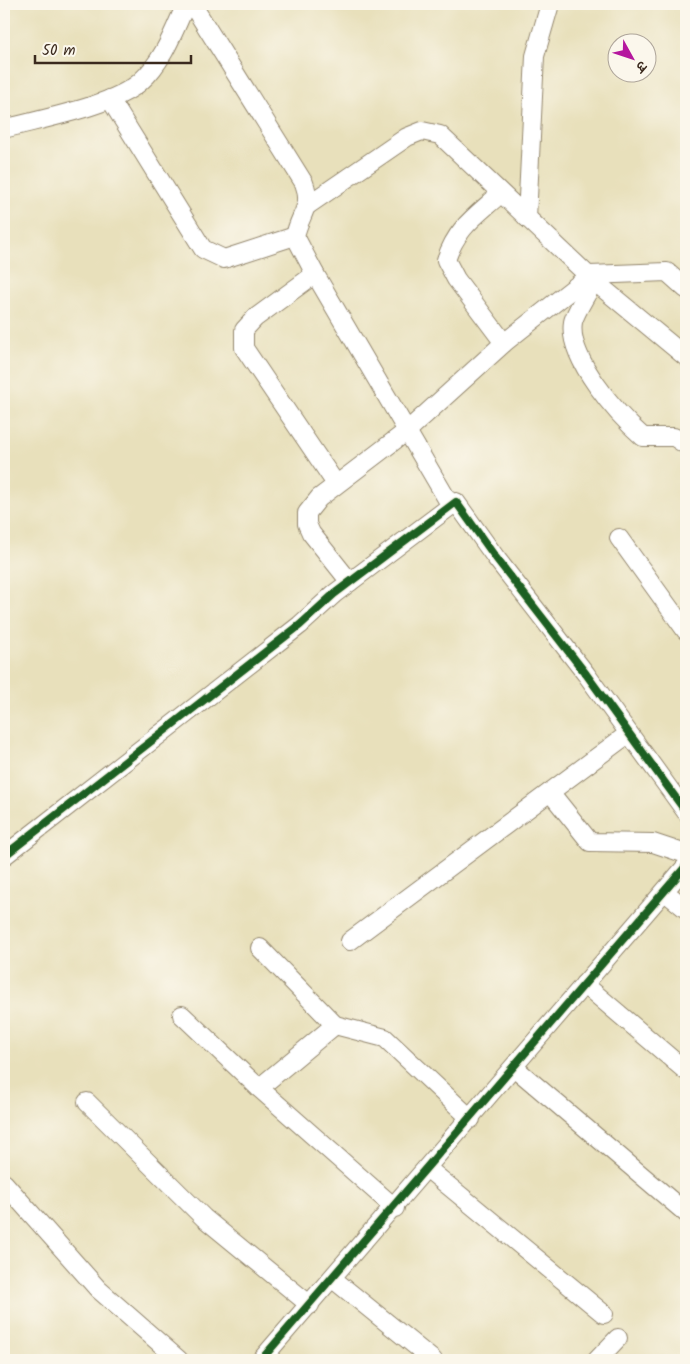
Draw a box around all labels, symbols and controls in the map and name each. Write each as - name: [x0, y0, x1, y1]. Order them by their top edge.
- scale bar: [35, 32, 191, 64]
- north arrow: [608, 32, 658, 82]
- text: 50 m: [42, 39, 76, 63]
- text: उ: [628, 55, 652, 79]

